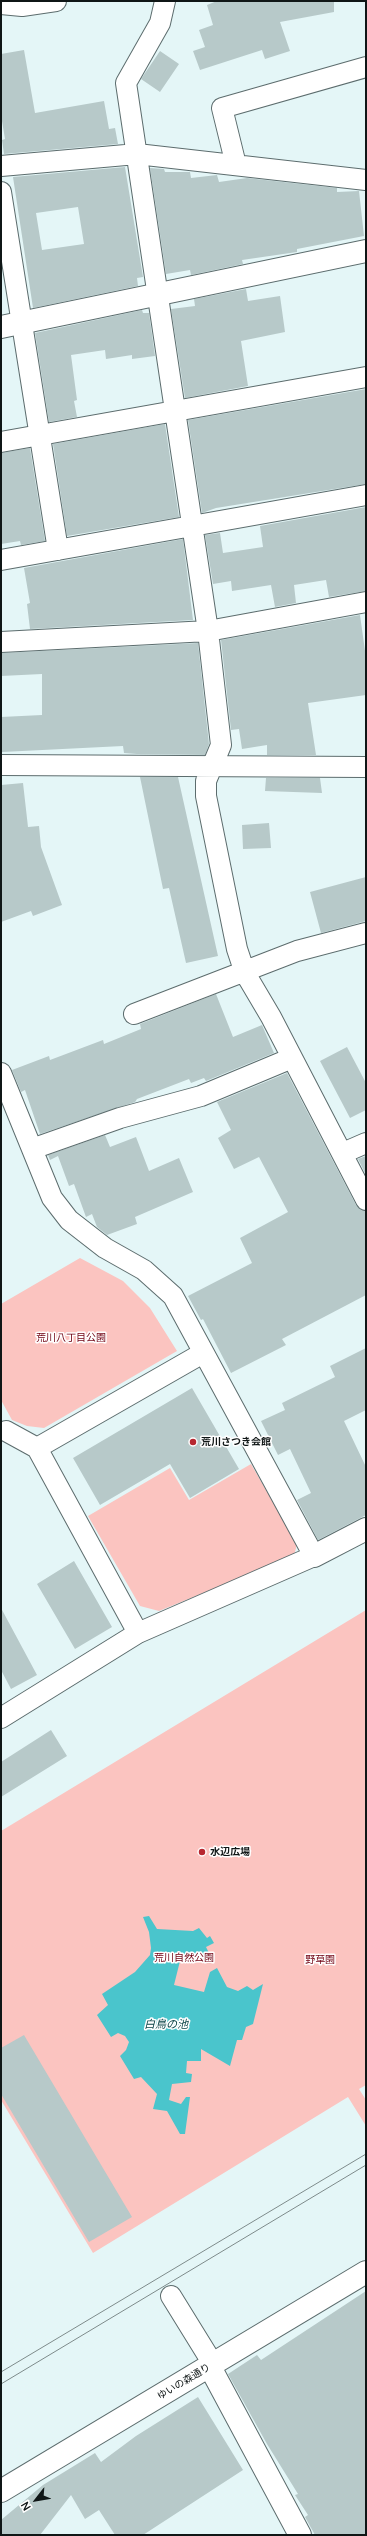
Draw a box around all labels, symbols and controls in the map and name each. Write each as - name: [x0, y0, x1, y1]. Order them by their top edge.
- park label: 荒川八丁目公園: [36, 1332, 106, 1344]
- place label: 荒川さつき会館: [201, 1436, 271, 1448]
- marker: 荒川さつき会館: [188, 1437, 198, 1447]
- place label: 水辺広場: [210, 1846, 250, 1858]
- marker: 水辺広場: [197, 1847, 207, 1857]
- park label: 荒川自然公園: [154, 1952, 214, 1964]
- park label: 野草園: [305, 1954, 335, 1966]
- water label: 白鳥の池: [144, 2018, 188, 2032]
- street label: ゆいの森通り: [155, 2361, 213, 2403]
- north arrow: [16, 2480, 56, 2520]
- text: N: [17, 2499, 34, 2514]

